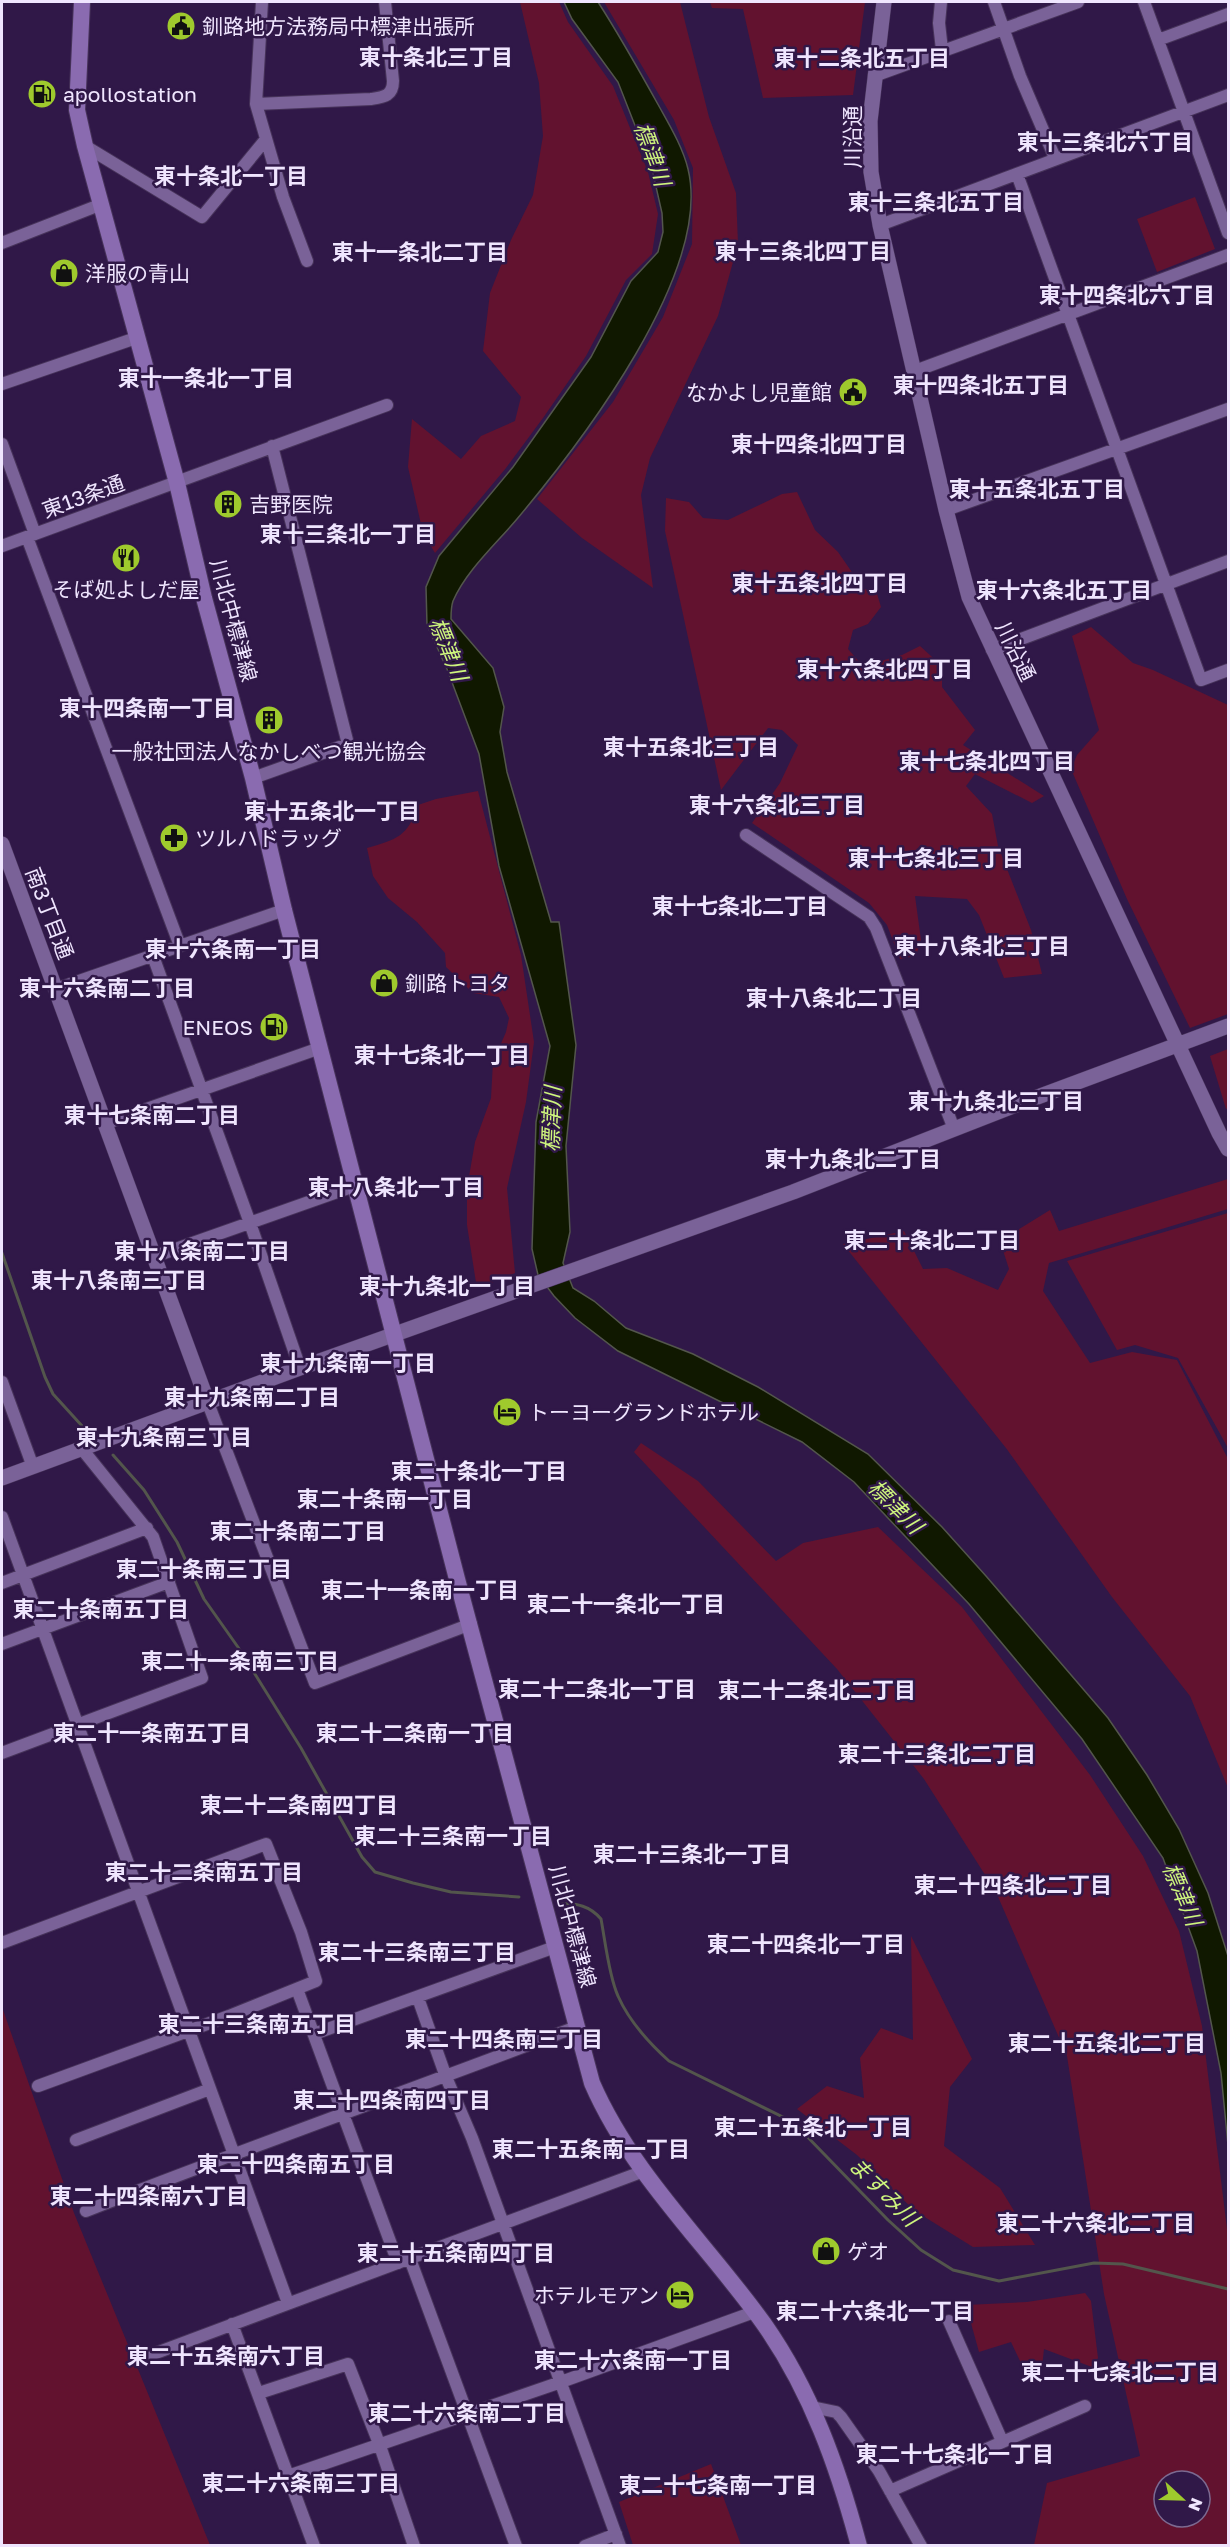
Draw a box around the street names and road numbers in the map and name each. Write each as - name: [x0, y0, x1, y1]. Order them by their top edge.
- street label: 川沿通: [839, 106, 865, 169]
- street label: 東13条通: [38, 469, 128, 523]
- street label: 川北中標津線: [205, 556, 263, 684]
- street label: 川沿通: [991, 617, 1041, 685]
- street label: 南3丁目通: [21, 863, 79, 963]
- street label: 川北中標津線: [544, 1862, 602, 1990]

